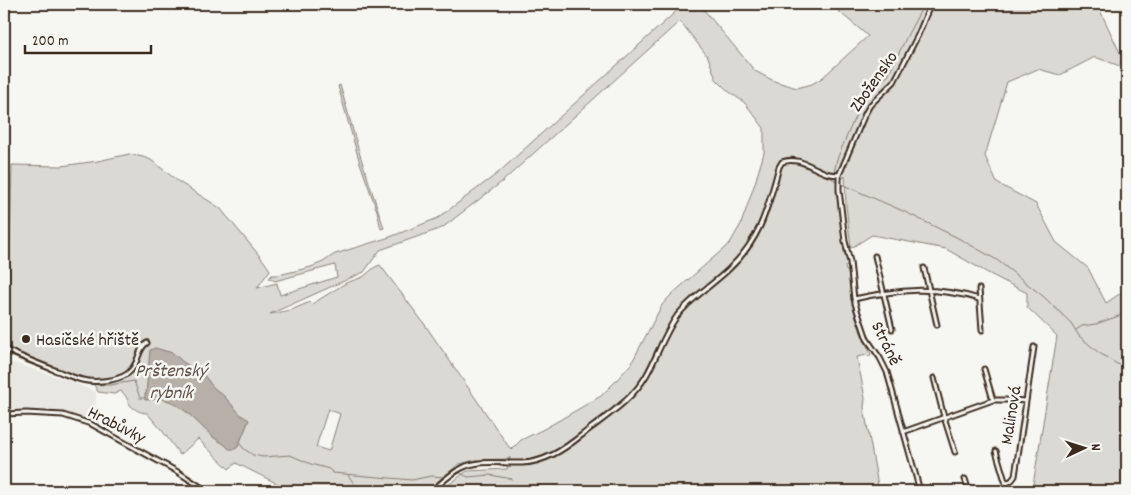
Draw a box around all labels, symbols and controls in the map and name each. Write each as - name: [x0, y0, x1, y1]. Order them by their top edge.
- scale bar: [25, 22, 151, 54]
- text: 200 m: [32, 31, 69, 53]
- street label: Zbožensko: [845, 47, 905, 118]
- street label: Stráně: [863, 318, 906, 371]
- place label: Hasičské hřiště: [36, 329, 139, 354]
- marker: Hasičské hřiště: [20, 333, 32, 345]
- water label: Prštenský rybník: [135, 359, 210, 408]
- street label: Malinová: [995, 384, 1029, 447]
- street label: Hrabůvky: [83, 401, 150, 452]
- north arrow: [1058, 422, 1108, 472]
- text: N: [1085, 443, 1105, 451]

